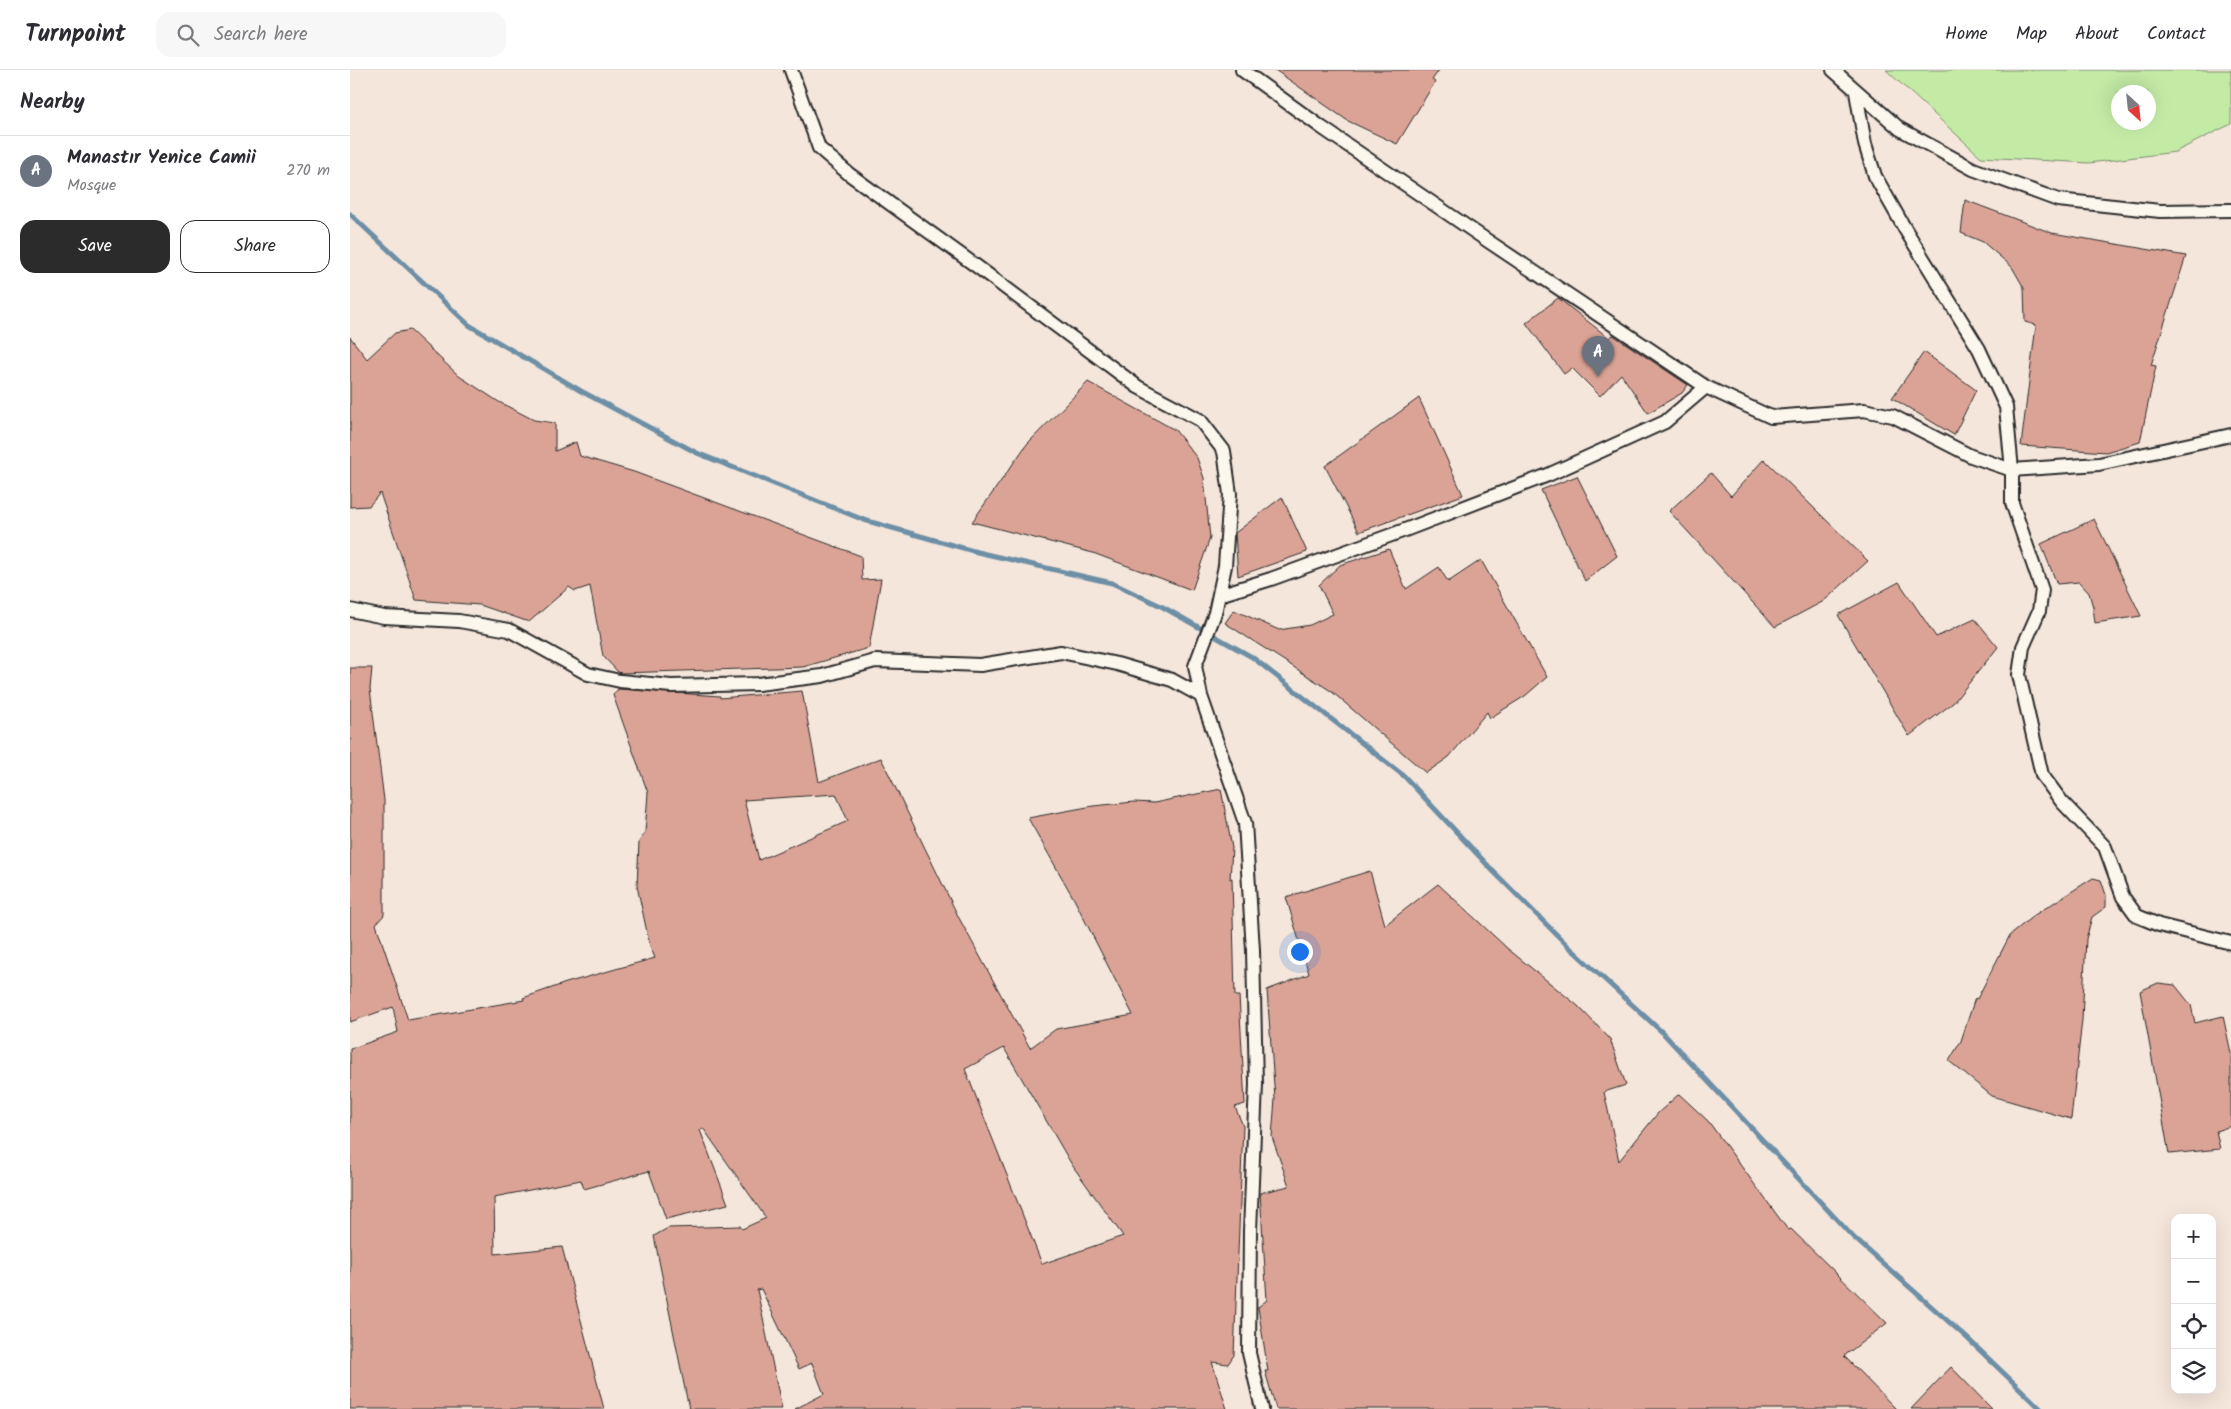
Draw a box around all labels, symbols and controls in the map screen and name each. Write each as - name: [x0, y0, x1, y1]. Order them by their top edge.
- search box: [156, 12, 506, 57]
- text: Turnpoint: [25, 15, 126, 54]
- text: Search here: [214, 20, 308, 50]
- text: Home: [1945, 20, 1988, 49]
- text: Map: [2016, 20, 2047, 49]
- text: About: [2075, 20, 2119, 49]
- text: Contact: [2147, 20, 2206, 49]
- icon: search: [174, 21, 202, 49]
- north arrow: [2111, 85, 2156, 130]
- text: Nearby: [20, 86, 85, 119]
- text: Manastır Yenice Camii: [67, 143, 256, 173]
- text: A: [31, 158, 41, 183]
- text: 270 m: [286, 158, 330, 183]
- text: Mosque: [67, 173, 116, 198]
- button: Save: [20, 220, 170, 273]
- button: Share: [180, 220, 330, 273]
- pin: A: [1582, 336, 1614, 377]
- your location: [1287, 939, 1313, 965]
- map controls: [2171, 1214, 2216, 1394]
- button: +: [2171, 1214, 2216, 1259]
- button: −: [2171, 1259, 2216, 1304]
- button: locate: [2171, 1304, 2216, 1349]
- button: layers: [2171, 1349, 2216, 1394]

